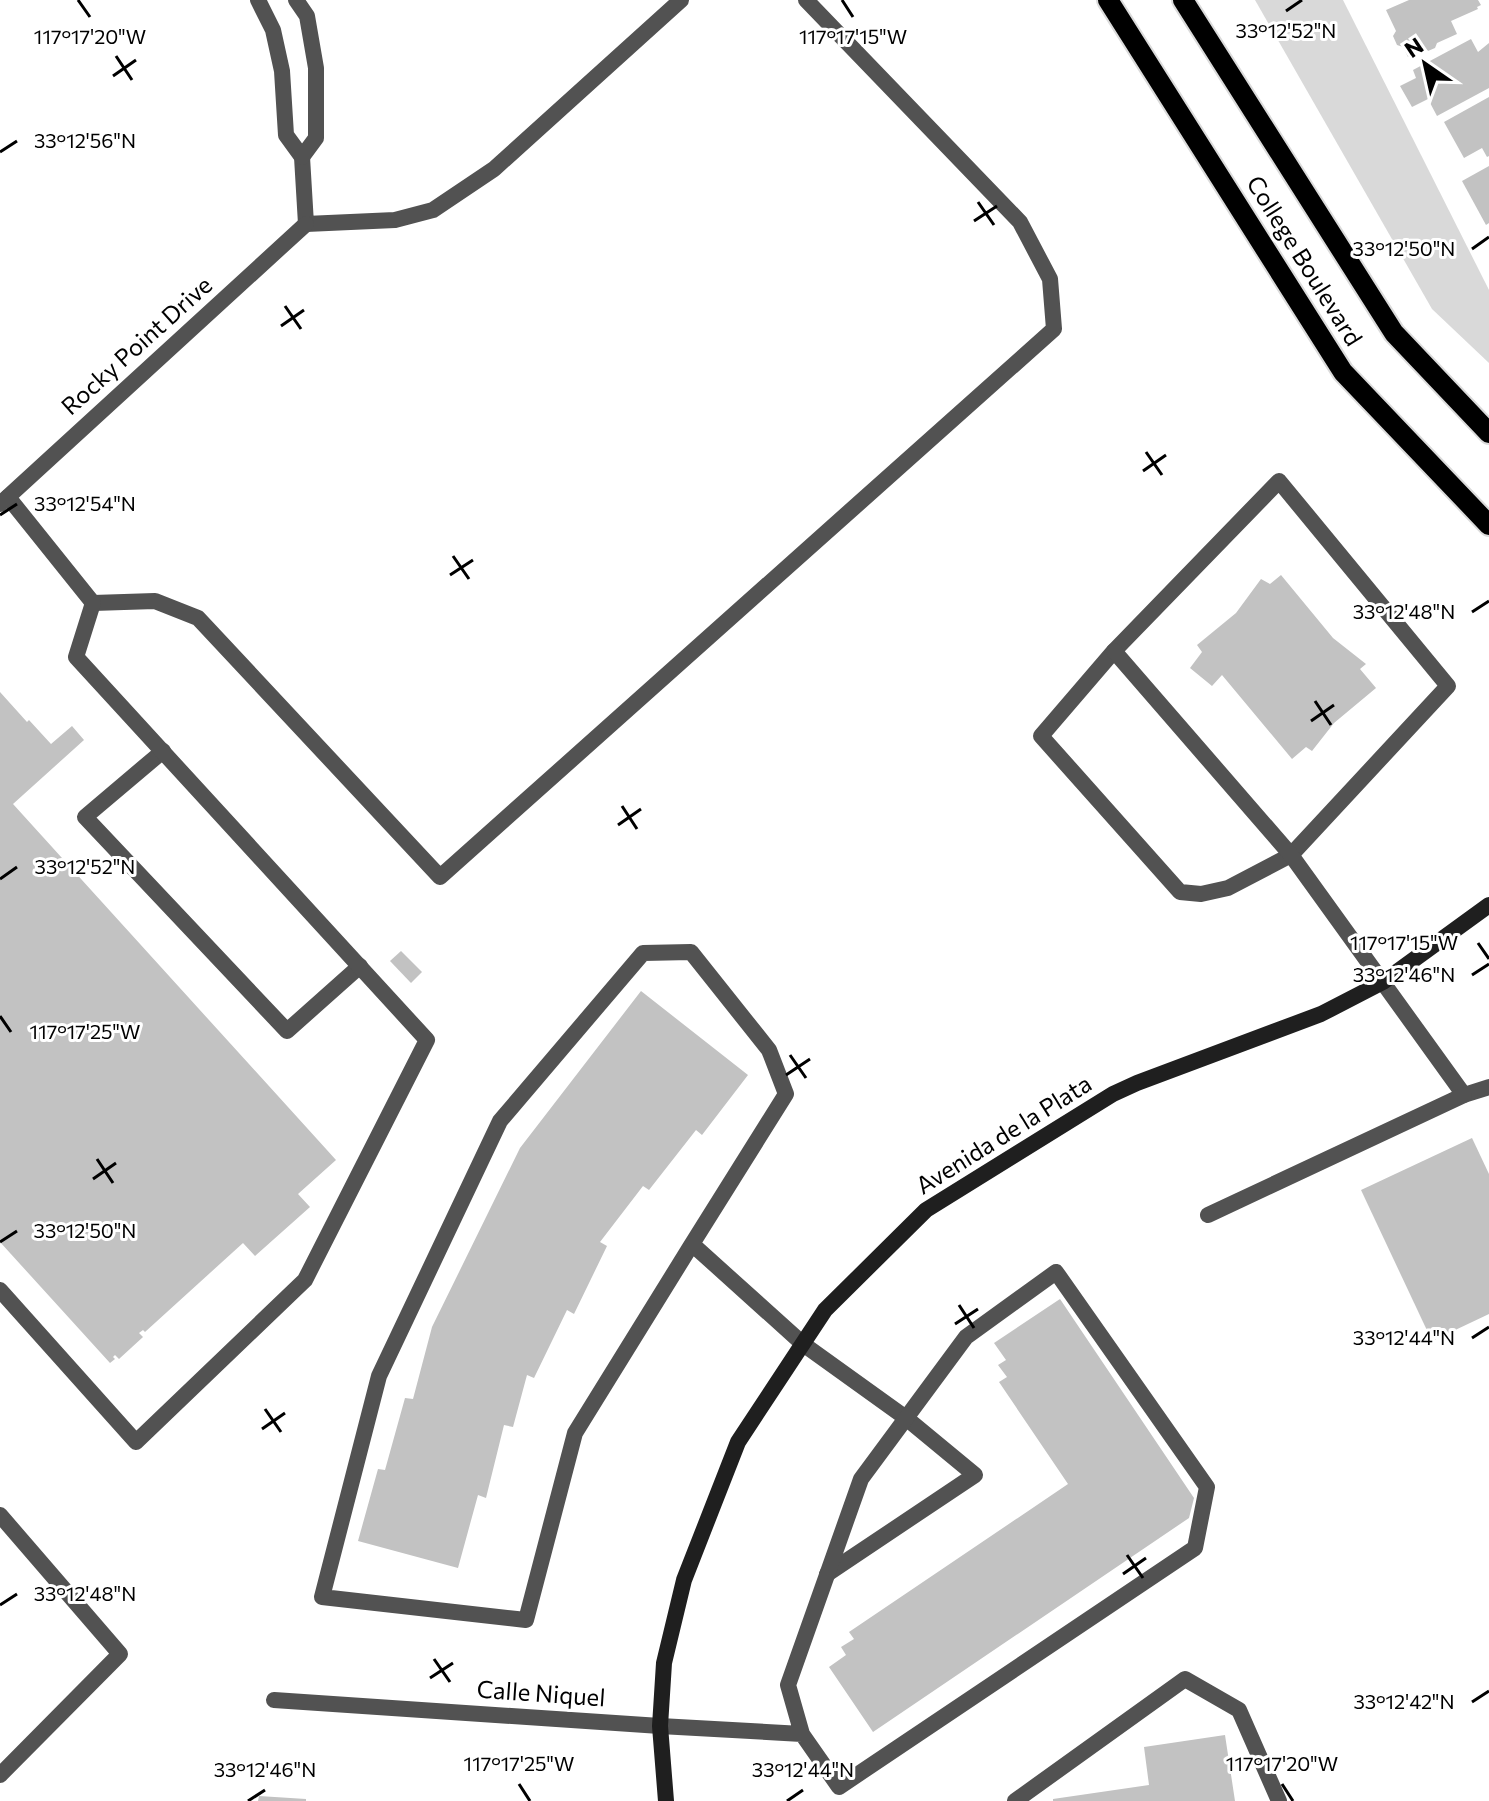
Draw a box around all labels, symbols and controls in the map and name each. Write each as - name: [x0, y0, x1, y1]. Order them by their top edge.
- text: 33°12'52"N: [1236, 18, 1336, 42]
- text: 117°17'20"W: [34, 24, 146, 48]
- text: 117°17'15"W: [799, 24, 907, 48]
- north arrow: [1385, 24, 1465, 104]
- text: N: [1399, 31, 1428, 63]
- text: 33°12'56"N: [34, 128, 136, 152]
- street label: College Boulevard: [1241, 170, 1369, 351]
- text: 33°12'50"N: [1353, 236, 1455, 260]
- street label: Rocky Point Drive: [55, 270, 217, 420]
- text: 33°12'54"N: [34, 491, 136, 515]
- text: 33°12'48"N: [1353, 599, 1455, 623]
- text: 33°12'52"N: [35, 854, 135, 878]
- text: 117°17'15"W: [1350, 930, 1458, 954]
- text: 33°12'46"N: [1353, 962, 1455, 986]
- text: 117°17'25"W: [30, 1019, 140, 1043]
- street label: Avenida de la Plata: [910, 1068, 1096, 1199]
- text: 33°12'50"N: [34, 1218, 136, 1242]
- text: 33°12'44"N: [1353, 1325, 1455, 1349]
- text: 33°12'48"N: [34, 1581, 136, 1605]
- street label: Calle Niquel: [476, 1674, 606, 1711]
- text: 33°12'42"N: [1353, 1689, 1455, 1713]
- text: 117°17'25"W: [464, 1751, 574, 1775]
- text: 117°17'20"W: [1226, 1751, 1338, 1775]
- text: 33°12'46"N: [214, 1757, 316, 1781]
- text: 33°12'44"N: [752, 1757, 854, 1781]

